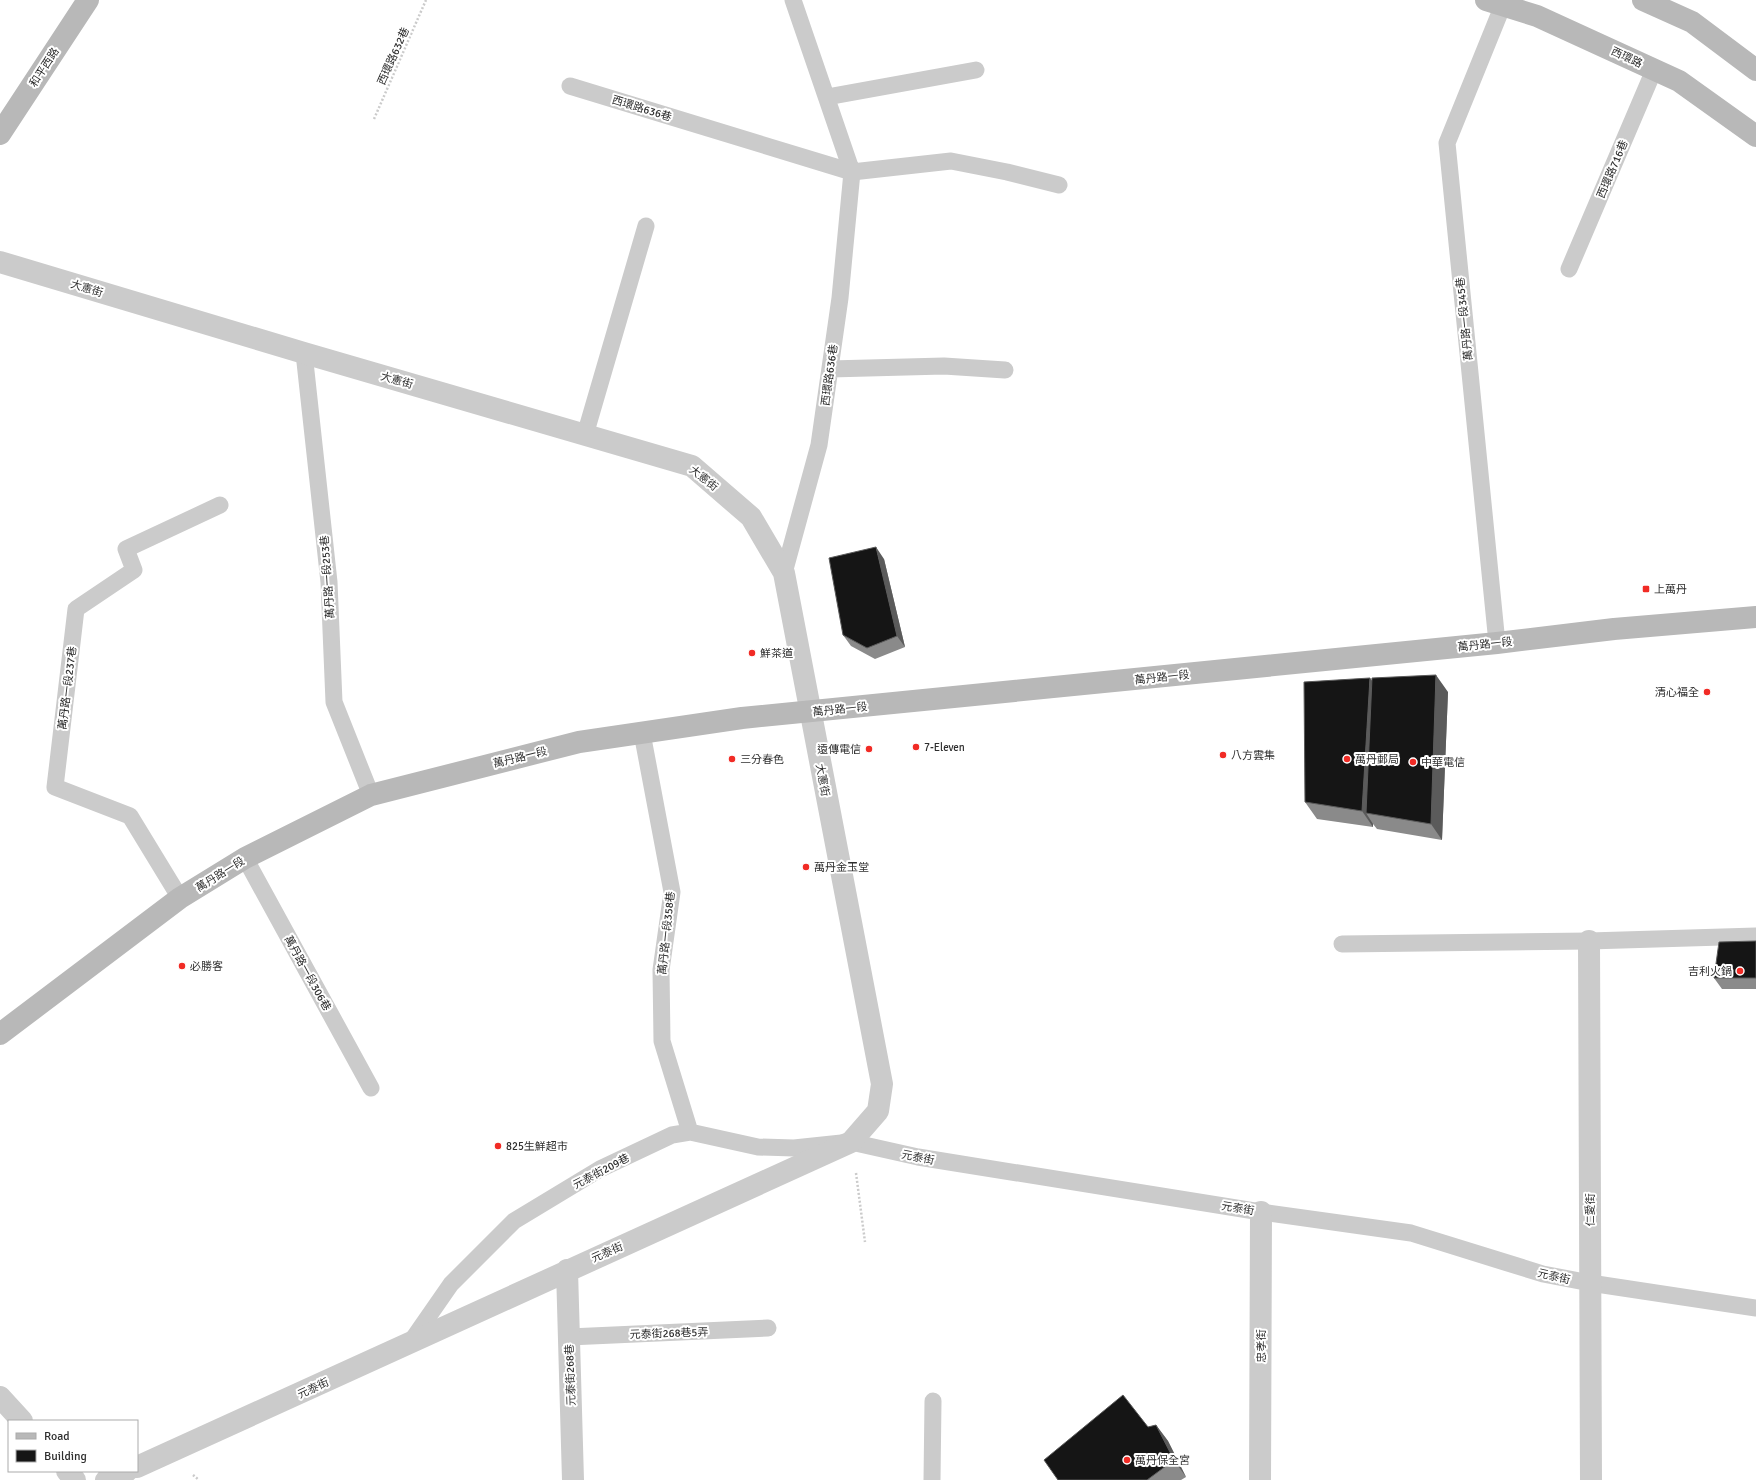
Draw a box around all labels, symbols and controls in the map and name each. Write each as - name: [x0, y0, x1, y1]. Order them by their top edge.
- street label: 西環路632巷: [375, 25, 412, 87]
- street label: 和平西路: [27, 45, 62, 89]
- street label: 西環路: [1609, 45, 1644, 70]
- street label: 西環路636巷: [610, 93, 673, 124]
- street label: 西環路716巷: [1594, 138, 1631, 200]
- street label: 大憲街: [69, 277, 105, 300]
- street label: 萬丹路一段345巷: [1454, 277, 1475, 361]
- street label: 西環路636巷: [819, 344, 840, 407]
- street label: 大憲街: [379, 370, 415, 391]
- street label: 大憲街: [687, 463, 721, 494]
- street label: 萬丹路一段253巷: [318, 535, 337, 619]
- place label: 上萬丹: [1654, 583, 1687, 596]
- marker: 上萬丹: [1641, 584, 1651, 594]
- street label: 萬丹路一段: [1457, 635, 1513, 654]
- street label: 萬丹路一段237巷: [56, 646, 79, 730]
- place label: 鮮茶道: [760, 647, 793, 660]
- marker: 鮮茶道: [747, 648, 757, 658]
- street label: 萬丹路一段: [1134, 668, 1190, 687]
- place label: 清心福全: [1655, 686, 1699, 699]
- marker: 清心福全: [1702, 687, 1712, 697]
- street label: 萬丹路一段: [812, 700, 868, 719]
- place label: 7-Eleven: [924, 741, 965, 754]
- marker: 7-Eleven: [911, 742, 921, 752]
- place label: 遠傳電信: [817, 743, 861, 756]
- marker: 遠傳電信: [864, 744, 874, 754]
- street label: 萬丹路一段: [492, 745, 548, 770]
- place label: 八方雲集: [1231, 749, 1275, 762]
- marker: 八方雲集: [1218, 750, 1228, 760]
- place label: 三分春色: [740, 753, 784, 766]
- place label: 萬丹郵局: [1355, 753, 1399, 766]
- marker: 三分春色: [727, 754, 737, 764]
- marker: 萬丹郵局: [1342, 754, 1352, 764]
- place label: 中華電信: [1421, 756, 1465, 769]
- marker: 中華電信: [1408, 757, 1418, 767]
- street label: 大憲街: [813, 763, 832, 798]
- street label: 萬丹路一段: [193, 854, 247, 895]
- place label: 萬丹金玉堂: [814, 861, 869, 874]
- marker: 萬丹金玉堂: [801, 862, 811, 872]
- street label: 萬丹路一段358巷: [656, 891, 677, 975]
- street label: 萬丹路一段306巷: [282, 933, 334, 1013]
- place label: 必勝客: [190, 960, 223, 973]
- marker: 必勝客: [177, 961, 187, 971]
- place label: 吉利火鍋: [1688, 965, 1732, 978]
- marker: 吉利火鍋: [1735, 966, 1745, 976]
- place label: 825生鮮超市: [506, 1140, 568, 1153]
- marker: 825生鮮超市: [493, 1141, 503, 1151]
- street label: 元泰街: [900, 1148, 935, 1167]
- street label: 元泰街209巷: [571, 1151, 632, 1192]
- street label: 仁愛街: [1584, 1194, 1597, 1227]
- street label: 元泰街: [1221, 1199, 1255, 1217]
- street label: 元泰街: [589, 1240, 625, 1265]
- street label: 元泰街: [1536, 1266, 1571, 1287]
- street label: 元泰街268巷5弄: [629, 1326, 709, 1341]
- street label: 忠孝街: [1255, 1330, 1268, 1363]
- street label: 元泰街268巷: [563, 1344, 578, 1406]
- street label: 元泰街: [296, 1376, 331, 1401]
- legend: [8, 1420, 138, 1472]
- text: Road: [44, 1429, 70, 1444]
- text: Building: [44, 1449, 87, 1464]
- place label: 萬丹保全宮: [1135, 1454, 1190, 1467]
- marker: 萬丹保全宮: [1122, 1455, 1132, 1465]

